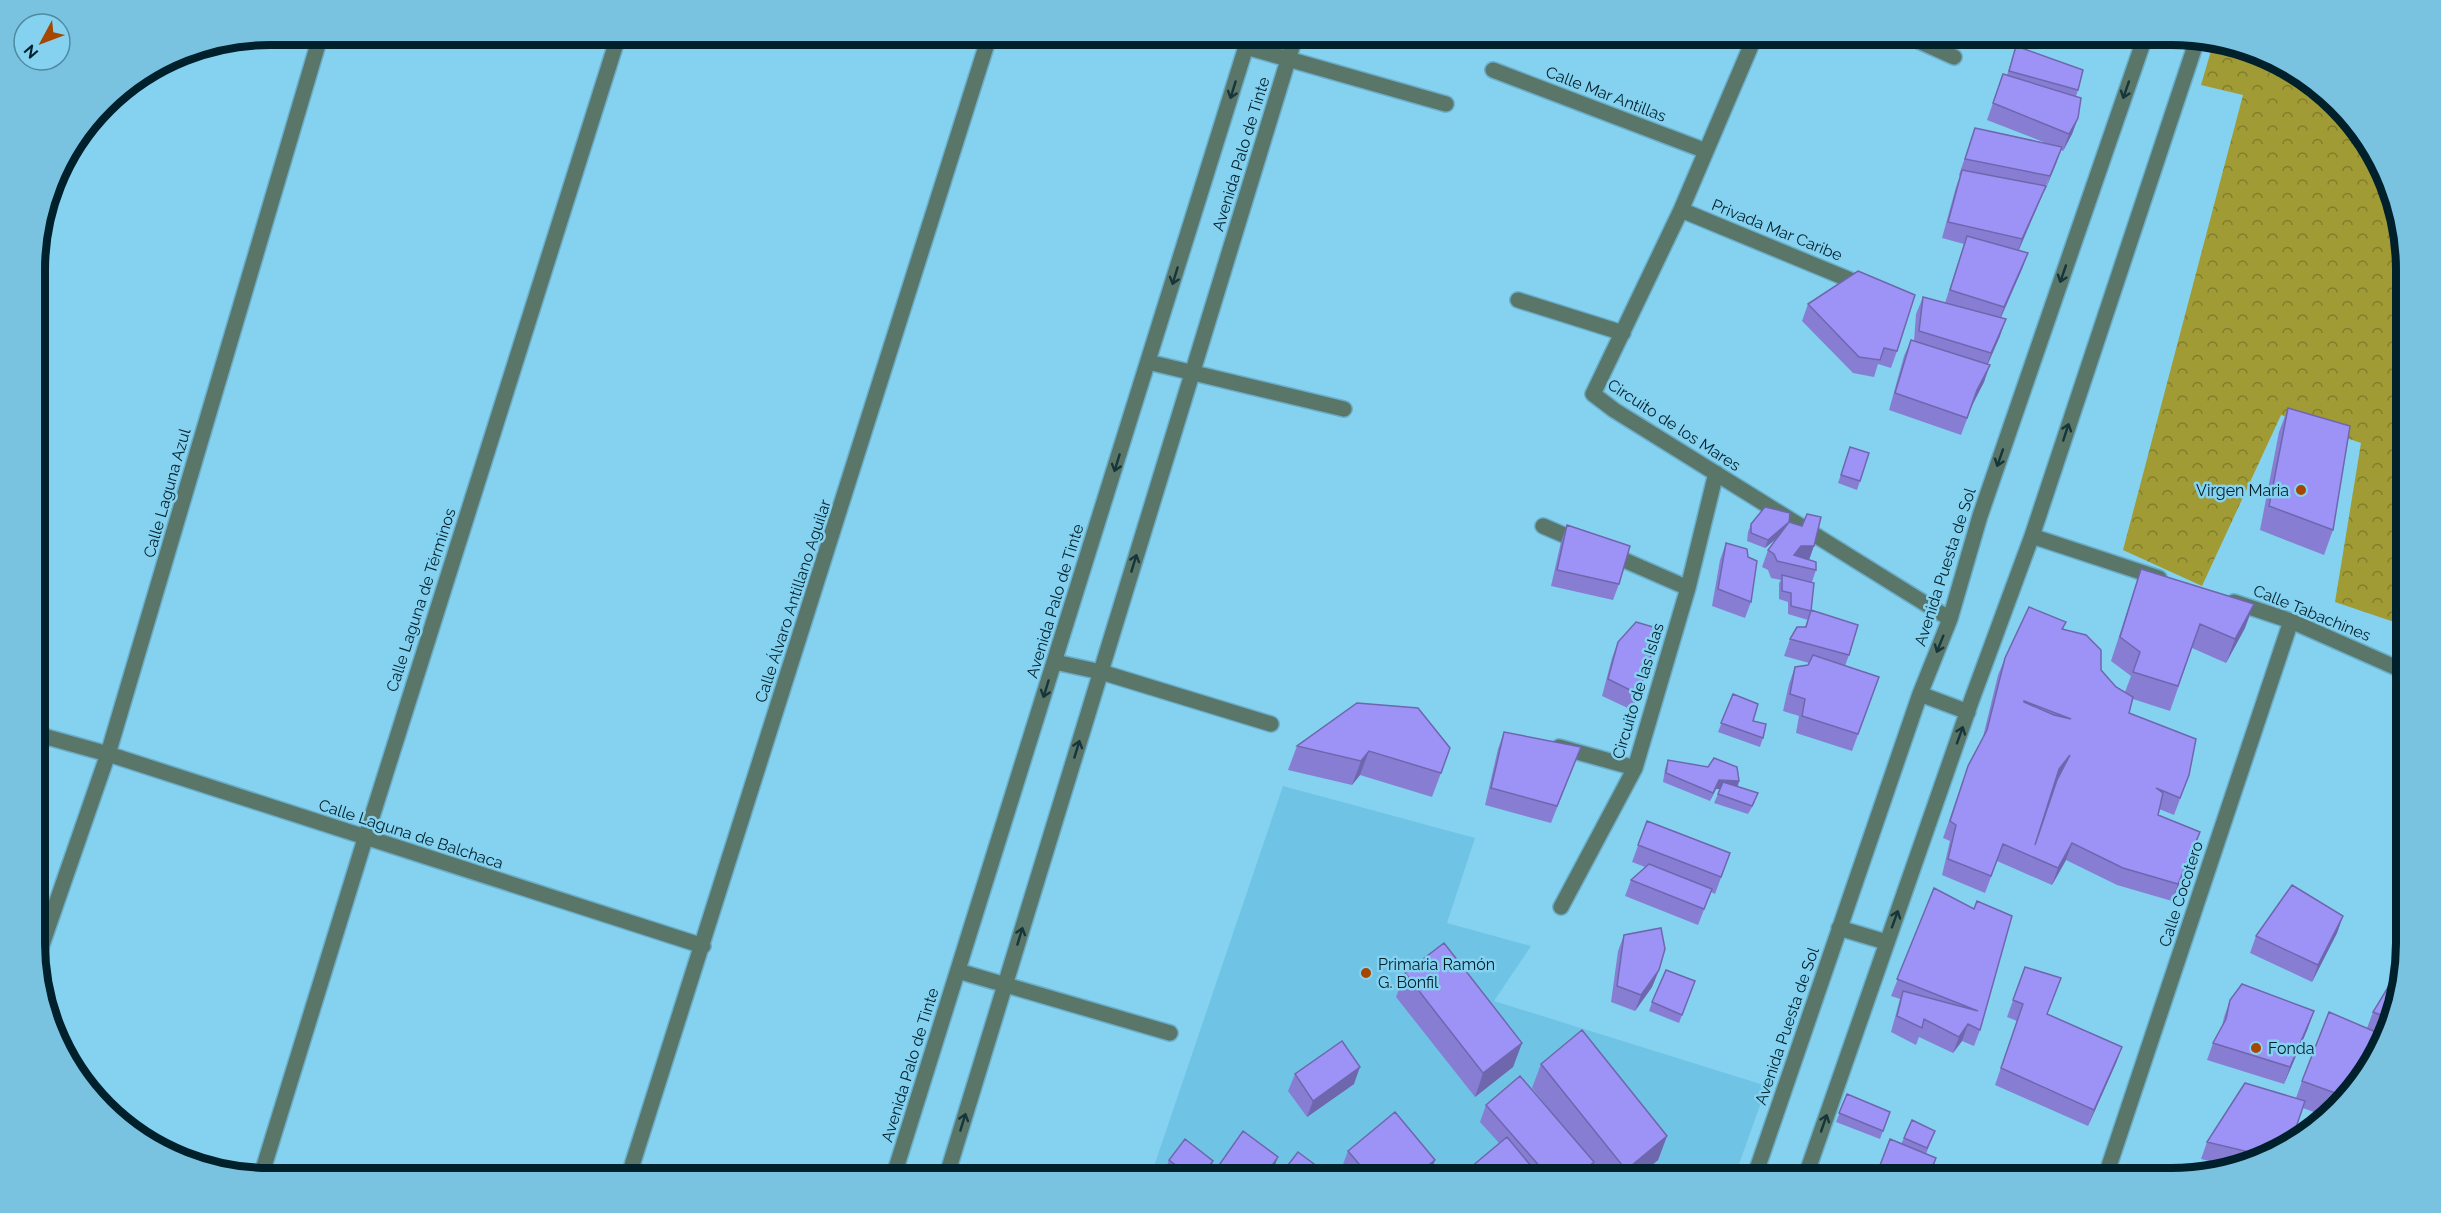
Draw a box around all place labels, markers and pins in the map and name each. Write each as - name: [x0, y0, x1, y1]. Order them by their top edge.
- place label: Virgen Maria: [2196, 481, 2289, 500]
- marker: Virgen Maria: [2294, 483, 2308, 497]
- place label: Primaria Ramón G. Bonfil: [1378, 955, 1495, 992]
- marker: Primaria Ramón G. Bonfil: [1359, 966, 1373, 980]
- place label: Fonda: [2268, 1039, 2314, 1058]
- marker: Fonda: [2249, 1041, 2263, 1055]

